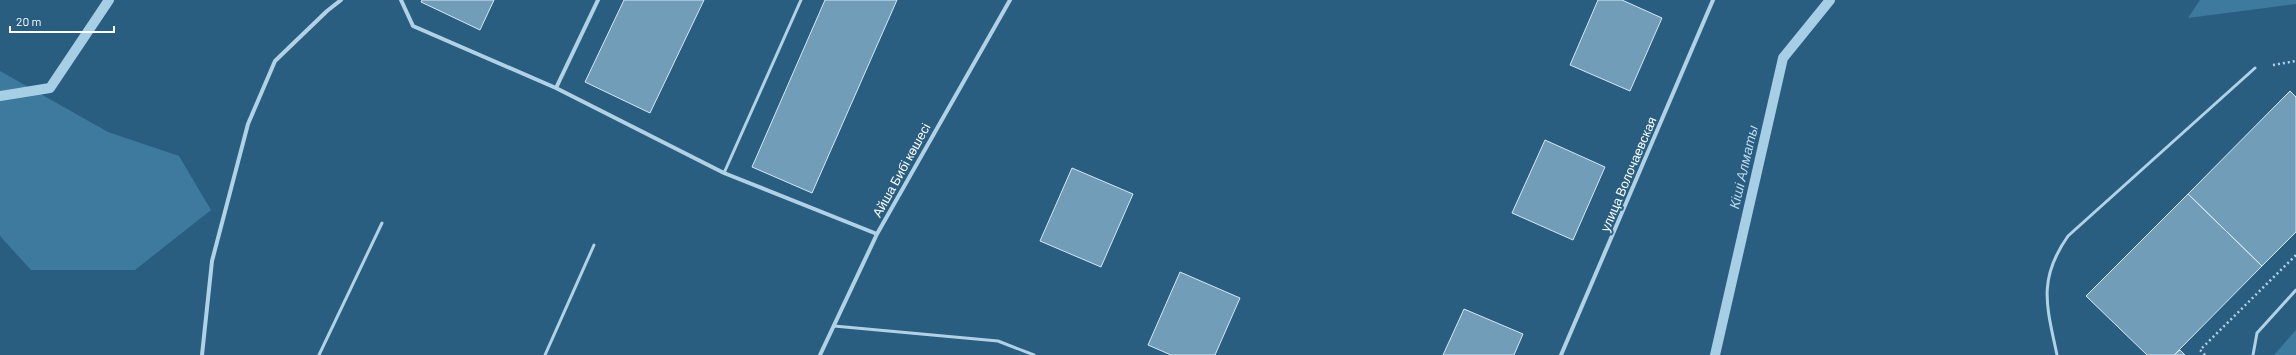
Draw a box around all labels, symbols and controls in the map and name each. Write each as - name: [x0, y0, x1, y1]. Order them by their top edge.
- scale bar: [10, 8, 114, 34]
- text: 20 m: [16, 14, 42, 28]
- street label: улица Волочаевская: [1597, 114, 1659, 234]
- street label: Айша Бибі көшесі: [869, 120, 933, 220]
- water label: Кіші Алматы: [1725, 123, 1761, 211]

